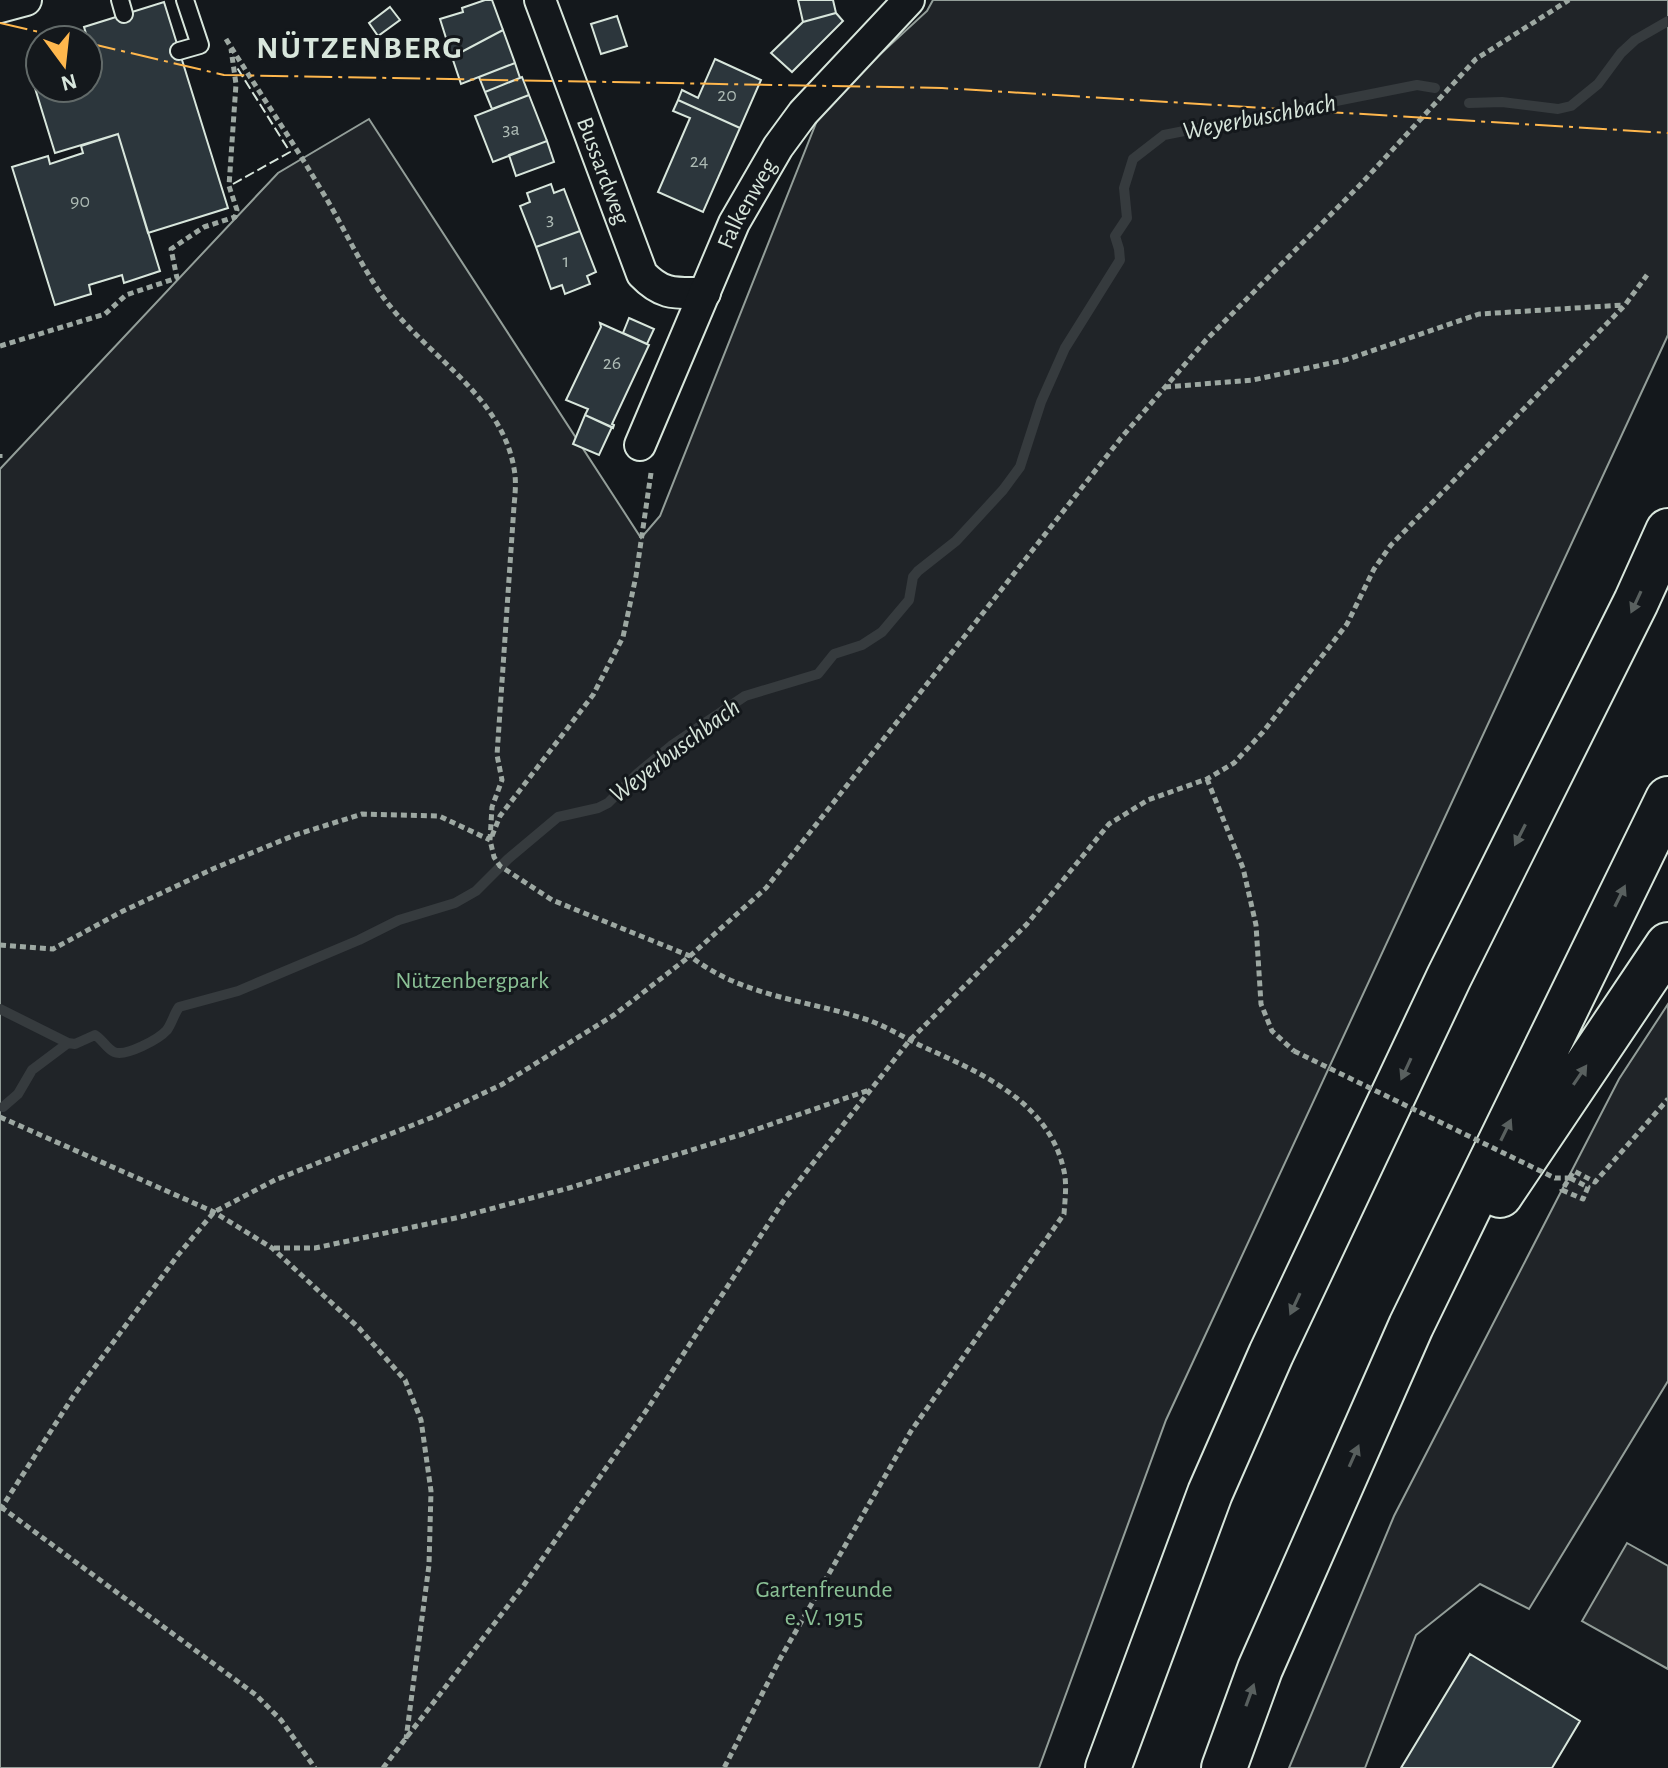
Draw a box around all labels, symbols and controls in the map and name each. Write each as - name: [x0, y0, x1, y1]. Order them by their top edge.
- north arrow: [24, 24, 104, 104]
- district label: NÜTZENBERG: [256, 30, 464, 64]
- text: N: [59, 70, 79, 95]
- house number: 20: [717, 85, 737, 105]
- water label: Weyerbuschbach: [1180, 89, 1338, 145]
- street label: Bussardweg: [572, 114, 633, 228]
- house number: 3a: [502, 119, 520, 139]
- house number: 24: [690, 151, 708, 171]
- street label: Falkenweg: [714, 155, 782, 252]
- house number: 90: [70, 191, 90, 211]
- house number: 3: [546, 209, 554, 229]
- house number: 1: [563, 251, 569, 271]
- house number: 26: [603, 353, 621, 373]
- one-way arrow: [1629, 590, 1643, 614]
- water label: Weyerbuschbach: [605, 694, 745, 808]
- one-way arrow: [1513, 823, 1527, 846]
- one-way arrow: [1614, 884, 1627, 907]
- park label: Nützenbergpark: [395, 969, 549, 993]
- one-way arrow: [1399, 1057, 1413, 1080]
- one-way arrow: [1572, 1065, 1587, 1086]
- one-way arrow: [1499, 1118, 1513, 1141]
- one-way arrow: [1288, 1292, 1302, 1315]
- one-way arrow: [1347, 1444, 1360, 1468]
- park label: Gartenfreunde e. V. 1915: [755, 1578, 893, 1630]
- one-way arrow: [1245, 1683, 1257, 1707]

